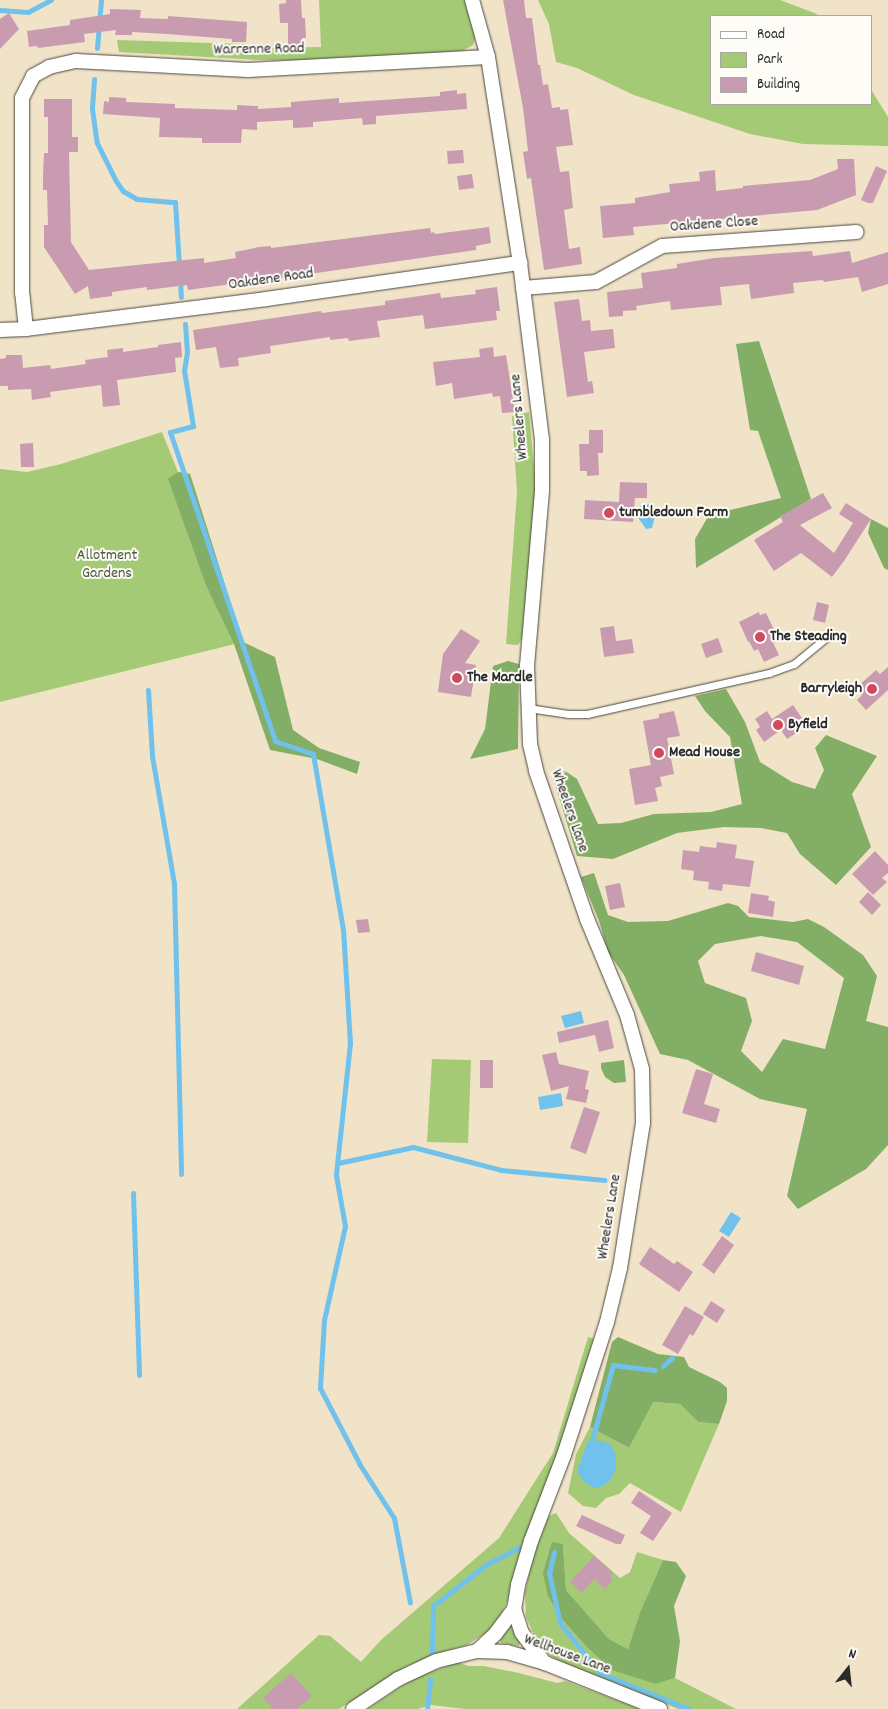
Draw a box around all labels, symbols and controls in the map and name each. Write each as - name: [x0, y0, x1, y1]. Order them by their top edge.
- legend: [710, 15, 873, 105]
- text: Road: [757, 24, 785, 46]
- street label: Warrenne Road: [213, 40, 305, 60]
- text: Park: [757, 49, 783, 71]
- text: Building: [757, 74, 800, 96]
- street label: Oakdene Close: [669, 212, 759, 238]
- street label: Oakdene Road: [227, 265, 315, 295]
- street label: Wheelers Lane: [507, 373, 533, 461]
- place label: tumbledown Farm: [619, 503, 728, 523]
- marker: tumbledown Farm: [603, 507, 615, 519]
- park label: Allotment Gardens: [77, 546, 137, 584]
- place label: The Steading: [770, 627, 847, 647]
- marker: The Steading: [754, 631, 766, 643]
- place label: The Mardle: [467, 668, 533, 688]
- marker: The Mardle: [451, 672, 463, 684]
- place label: Barryleigh: [800, 679, 862, 699]
- marker: Barryleigh: [866, 683, 878, 695]
- place label: Byfield: [788, 715, 828, 735]
- marker: Byfield: [772, 719, 784, 731]
- place label: Mead House: [669, 743, 740, 763]
- marker: Mead House: [653, 747, 665, 759]
- street label: Wheelers Lane: [546, 767, 592, 855]
- street label: Wheelers Lane: [594, 1173, 626, 1261]
- street label: Wellhouse Lane: [521, 1630, 613, 1680]
- north arrow: [823, 1644, 873, 1694]
- text: N: [846, 1644, 858, 1665]

